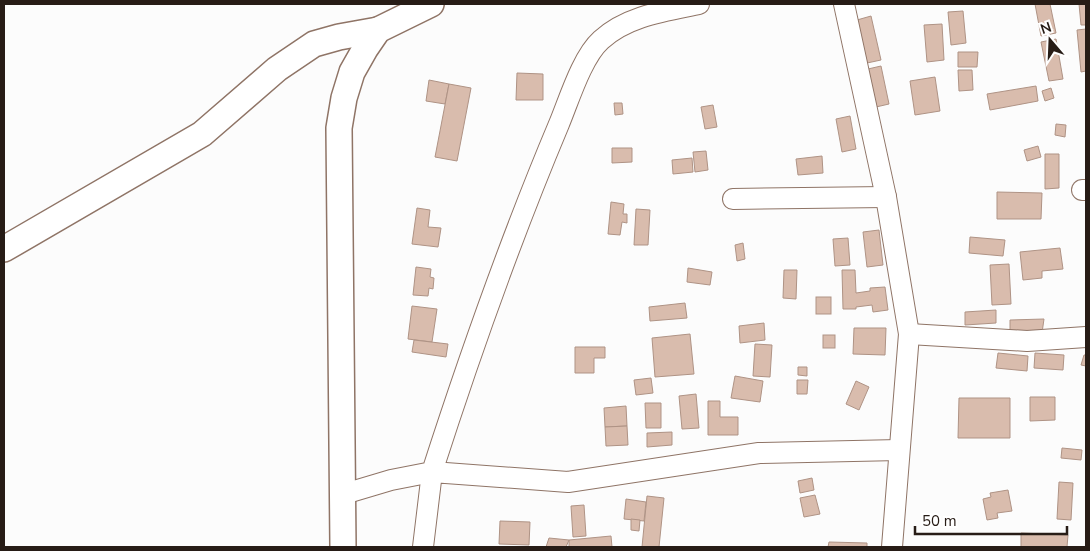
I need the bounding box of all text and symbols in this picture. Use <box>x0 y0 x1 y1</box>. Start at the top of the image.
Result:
north arrow <box>1025 15 1075 65</box>
text: N <box>1038 17 1054 39</box>
scale bar <box>915 504 1068 536</box>
text: 50 m <box>922 511 957 531</box>

